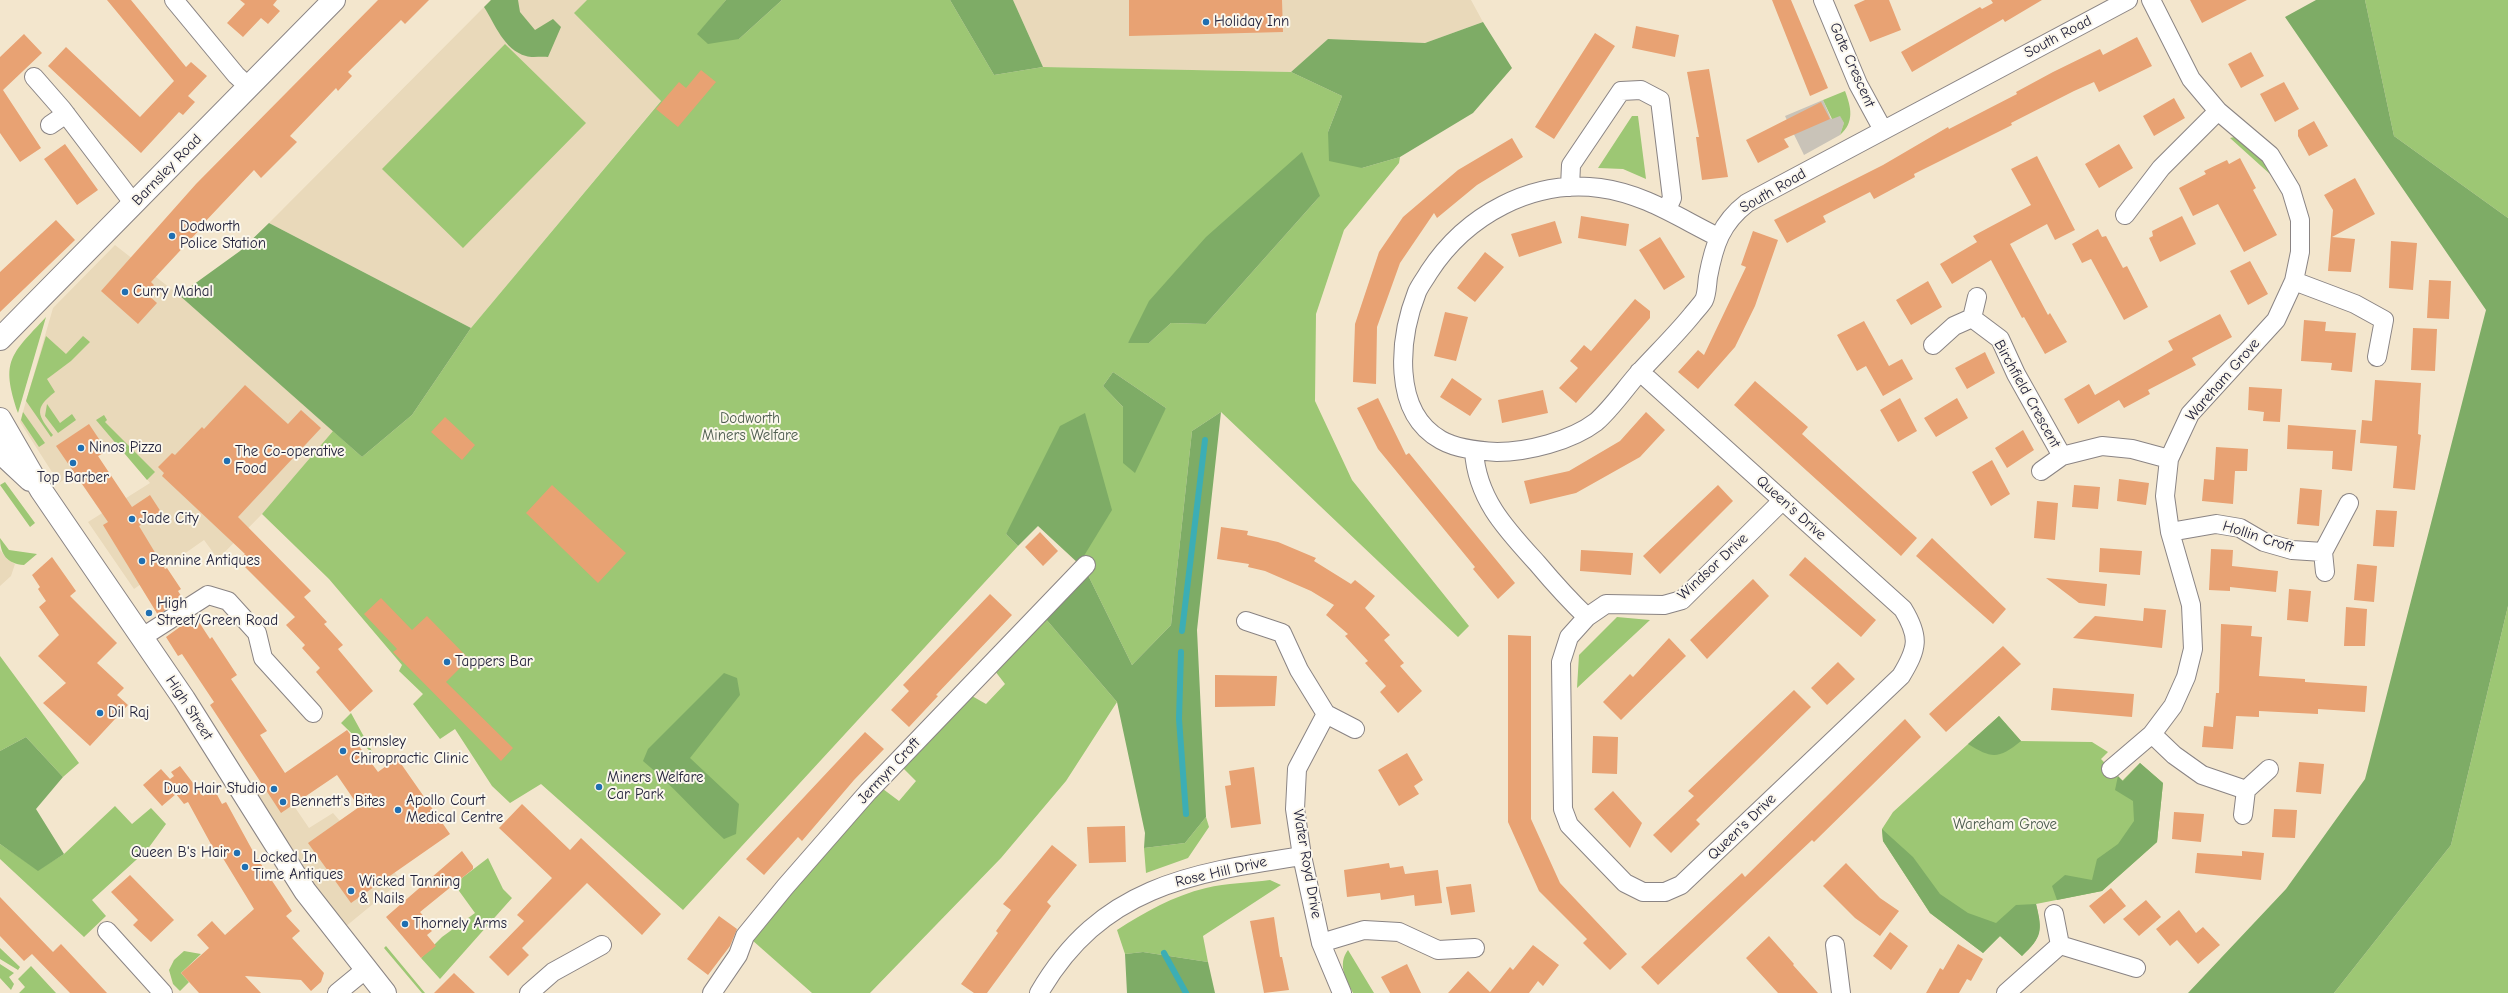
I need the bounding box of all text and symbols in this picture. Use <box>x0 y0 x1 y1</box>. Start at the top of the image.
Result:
street label: South Road <box>2021 12 2095 62</box>
place label: Holiday Inn <box>1214 13 1289 31</box>
marker: Holiday Inn <box>1201 17 1211 27</box>
street label: Gate Crescent <box>1825 20 1879 110</box>
street label: Barnsley Road <box>128 131 206 209</box>
street label: South Road <box>1737 165 1809 217</box>
place label: Dodworth Police Station <box>180 218 266 253</box>
marker: Dodworth Police Station <box>167 231 177 241</box>
place label: Curry Mahal <box>133 283 213 301</box>
marker: Curry Mahal <box>120 287 130 297</box>
street label: Wareham Grove <box>2182 335 2264 425</box>
street label: Birchfield Crescent <box>1990 337 2064 451</box>
park label: Dodworth Miners Welfare <box>702 410 798 445</box>
place label: Ninos Pizza <box>89 439 162 457</box>
marker: Ninos Pizza <box>76 443 86 453</box>
place label: The Co-operative Food <box>235 443 345 478</box>
marker: The Co-operative Food <box>222 456 232 466</box>
marker: Top Barber <box>68 458 78 468</box>
place label: Top Barber <box>37 469 109 487</box>
street label: Queen's Drive <box>1752 472 1830 544</box>
place label: Jade City <box>140 510 199 528</box>
marker: Jade City <box>127 514 137 524</box>
street label: Hollin Croft <box>2220 517 2296 557</box>
street label: Windsor Drive <box>1674 530 1752 604</box>
place label: Pennine Antiques <box>150 552 260 570</box>
marker: Pennine Antiques <box>137 556 147 566</box>
place label: High Street/Green Road <box>157 595 278 630</box>
marker: High Street/Green Road <box>144 608 154 618</box>
place label: Tappers Bar <box>455 653 533 671</box>
marker: Tappers Bar <box>442 657 452 667</box>
street label: High Street <box>162 673 216 743</box>
place label: Dil Raj <box>108 704 149 722</box>
marker: Dil Raj <box>95 708 105 718</box>
place label: Barnsley Chiropractic Clinic <box>351 733 469 768</box>
street label: Jermyn Croft <box>854 734 924 808</box>
marker: Barnsley Chiropractic Clinic <box>338 746 348 756</box>
place label: Miners Welfare Car Park <box>607 769 704 804</box>
place label: Duo Hair Studio <box>163 780 266 798</box>
marker: Miners Welfare Car Park <box>594 782 604 792</box>
marker: Duo Hair Studio <box>269 784 279 794</box>
street label: Queen's Drive <box>1704 790 1780 864</box>
place label: Apollo Court Medical Centre <box>406 792 503 827</box>
place label: Bennett's Bites <box>291 793 385 811</box>
marker: Bennett's Bites <box>278 797 288 807</box>
marker: Apollo Court Medical Centre <box>393 805 403 815</box>
street label: Water Royd Drive <box>1289 808 1325 920</box>
park label: Wareham Grove <box>1953 816 2057 834</box>
place label: Queen B's Hair <box>131 844 229 862</box>
marker: Queen B's Hair <box>232 848 242 858</box>
place label: Locked In Time Antiques <box>253 849 343 884</box>
street label: Rose Hill Drive <box>1173 853 1269 891</box>
marker: Locked In Time Antiques <box>240 862 250 872</box>
place label: Wicked Tanning & Nails <box>359 873 460 908</box>
marker: Wicked Tanning & Nails <box>346 886 356 896</box>
place label: Thornely Arms <box>413 915 507 933</box>
marker: Thornely Arms <box>400 919 410 929</box>

